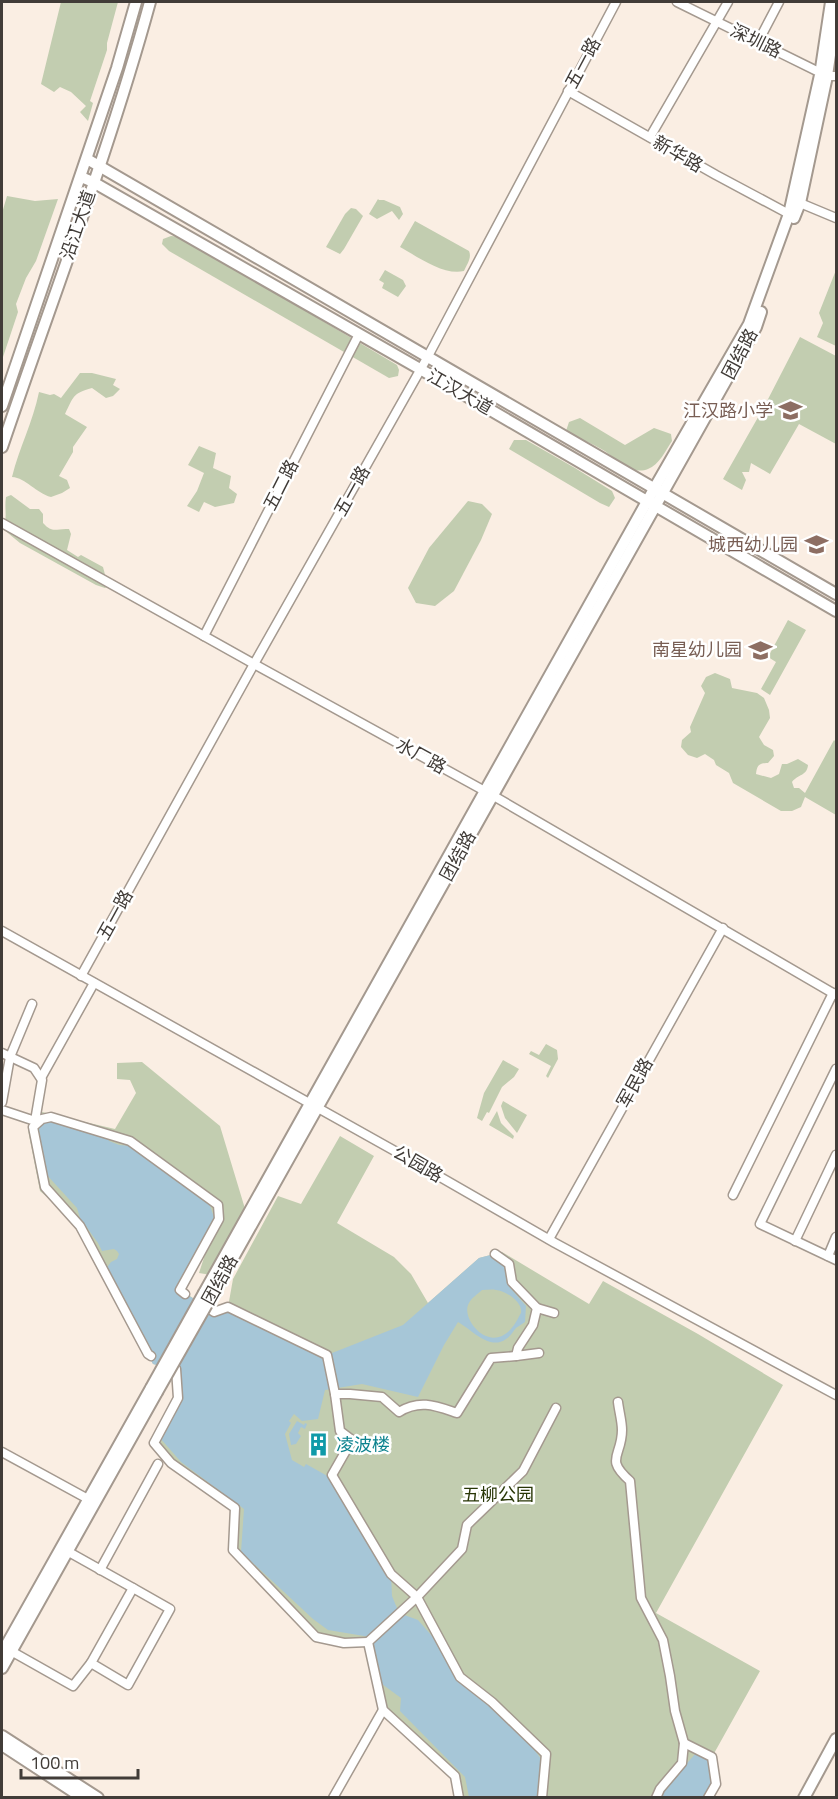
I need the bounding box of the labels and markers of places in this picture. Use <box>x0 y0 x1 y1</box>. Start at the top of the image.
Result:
place label: 江汉路小学 <box>683 397 773 424</box>
school or university icon: 江汉路小学 <box>778 398 804 424</box>
place label: 城西幼儿园 <box>708 531 798 558</box>
school or university icon: 城西幼儿园 <box>803 532 829 558</box>
place label: 南星幼儿园 <box>652 636 742 663</box>
school or university icon: 南星幼儿园 <box>747 637 773 663</box>
place label: 凌波楼 <box>336 1431 390 1458</box>
building icon: 凌波楼 <box>305 1432 331 1458</box>

